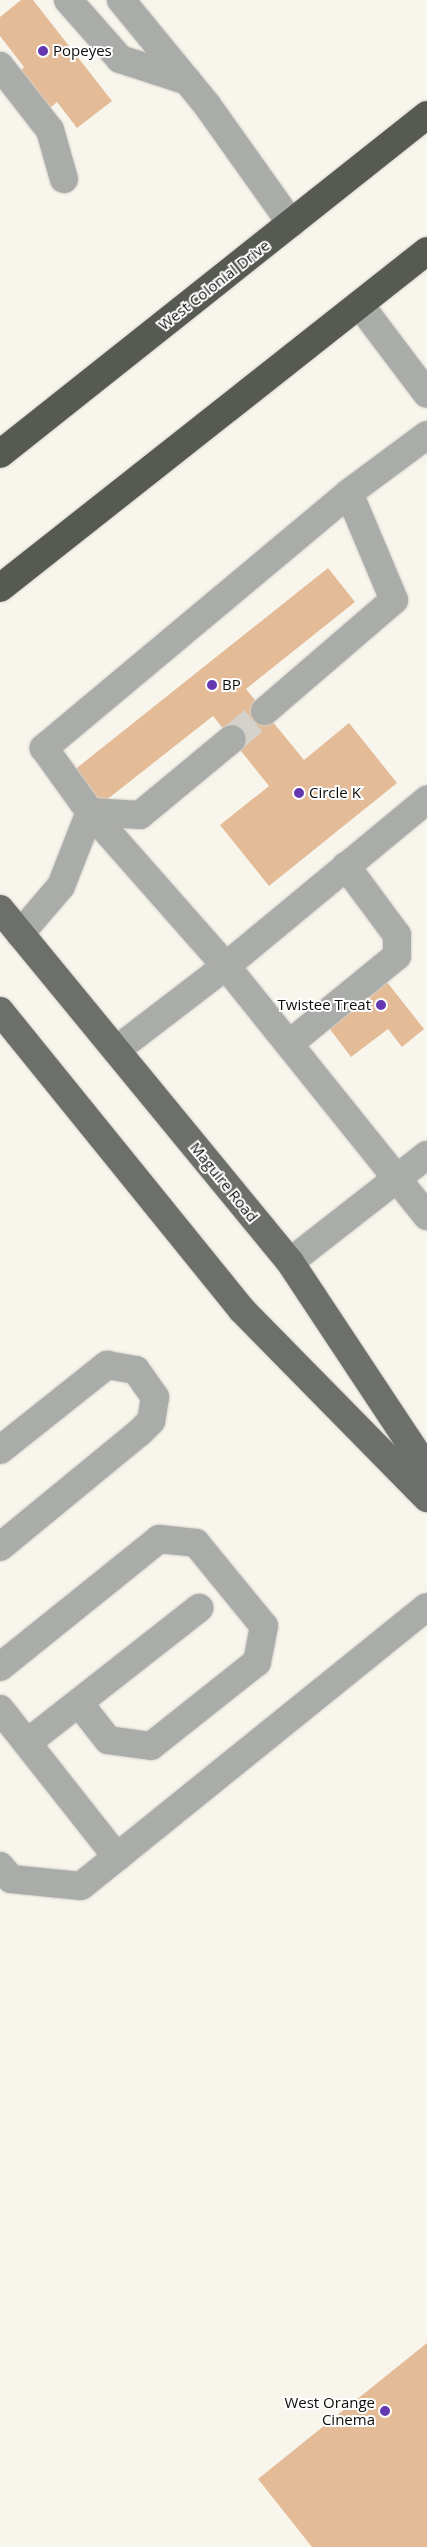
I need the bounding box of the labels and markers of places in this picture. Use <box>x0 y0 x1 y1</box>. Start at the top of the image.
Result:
place label: Popeyes <box>53 42 112 60</box>
marker: Popeyes <box>37 45 49 57</box>
place label: BP <box>222 676 241 694</box>
marker: BP <box>206 679 218 691</box>
place label: Circle K <box>309 784 361 802</box>
marker: Circle K <box>293 787 305 799</box>
place label: Twistee Treat <box>278 996 371 1014</box>
marker: Twistee Treat <box>375 999 387 1011</box>
place label: West Orange Cinema <box>284 2393 375 2428</box>
marker: West Orange Cinema <box>379 2405 391 2417</box>

